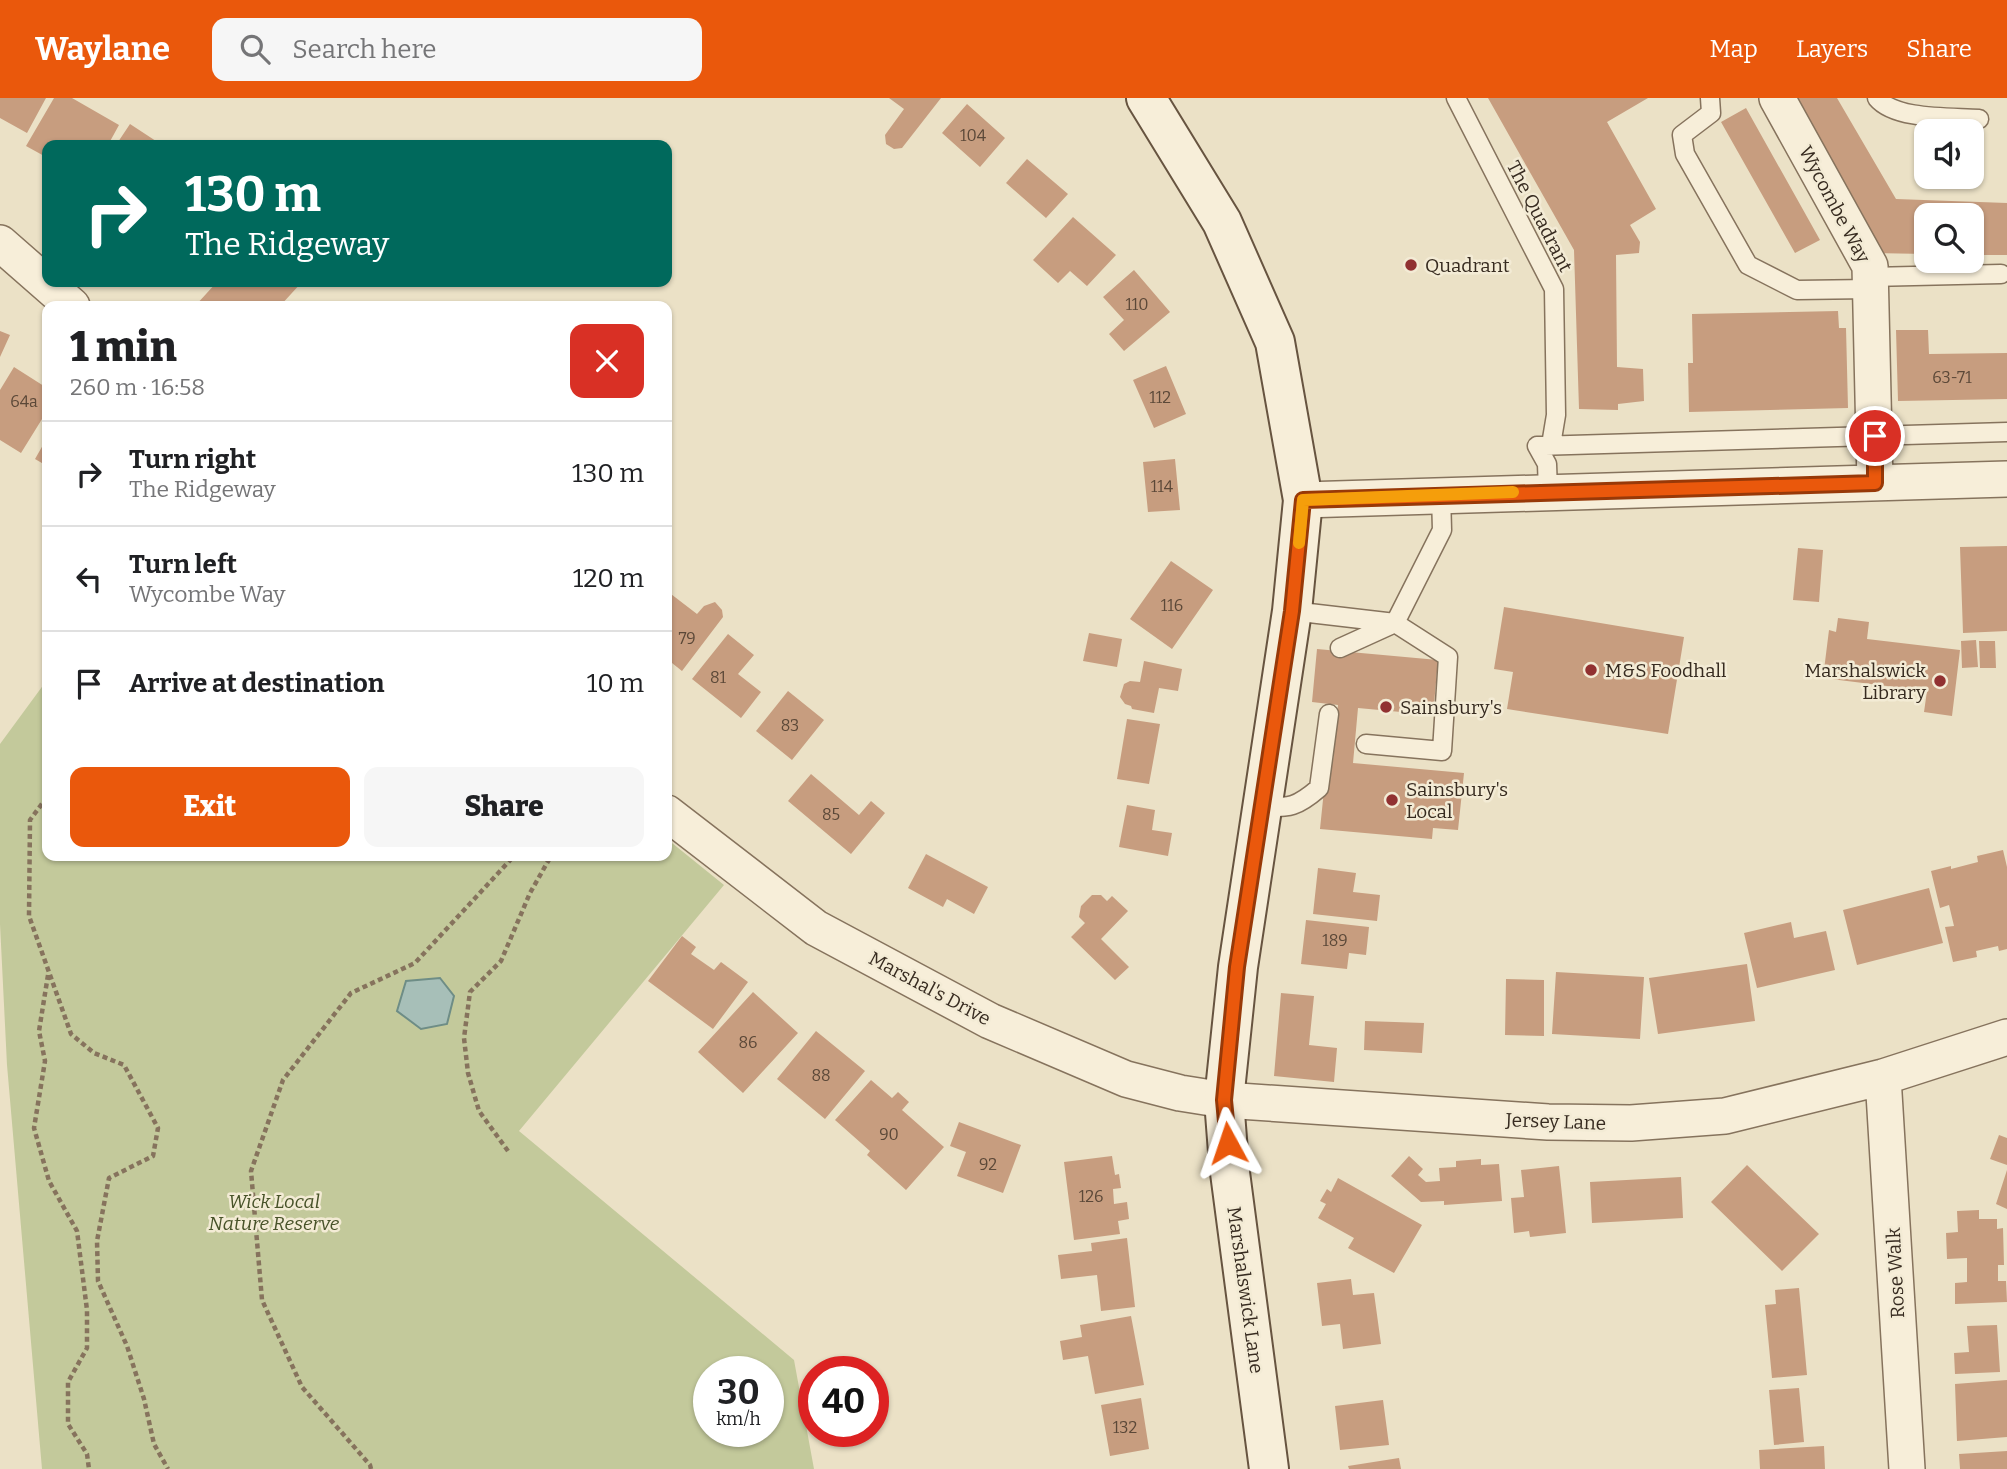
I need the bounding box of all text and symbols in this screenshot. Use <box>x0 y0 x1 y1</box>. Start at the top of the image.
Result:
search box <box>212 18 702 81</box>
text: Waylane <box>35 29 170 69</box>
icon: search <box>236 30 274 68</box>
text: Search here <box>292 34 437 65</box>
text: Map <box>1710 35 1758 63</box>
text: Layers <box>1796 35 1868 63</box>
text: Share <box>1906 35 1972 63</box>
map controls <box>1914 119 1984 273</box>
button: sound <box>1914 119 1984 189</box>
house number: 104 <box>960 126 987 145</box>
street label: Wycombe Way <box>1794 142 1876 268</box>
street label: The Quadrant <box>1502 157 1577 276</box>
text: 130 m <box>185 165 321 224</box>
icon: right <box>70 168 161 259</box>
button: search <box>1914 203 1984 273</box>
text: The Ridgeway <box>185 225 389 263</box>
place label: Quadrant <box>1425 254 1510 277</box>
marker: Quadrant <box>1403 257 1419 273</box>
house number: 110 <box>1125 295 1149 314</box>
text: 1 min <box>70 322 177 372</box>
button: close <box>570 324 644 398</box>
house number: 63-71 <box>1932 368 1972 387</box>
text: 260 m · 16:58 <box>70 373 205 401</box>
house number: 112 <box>1149 388 1171 407</box>
house number: 64a <box>10 392 38 411</box>
pin <box>1845 406 1905 466</box>
icon: arrive <box>1856 417 1894 455</box>
text: Turn right <box>129 444 256 475</box>
icon: right <box>70 455 108 493</box>
text: 130 m <box>572 458 644 489</box>
text: The Ridgeway <box>129 475 276 503</box>
house number: 114 <box>1151 477 1174 496</box>
text: Turn left <box>129 549 237 580</box>
icon: left <box>70 560 108 598</box>
text: 120 m <box>573 563 644 594</box>
text: Wycombe Way <box>129 580 285 608</box>
house number: 116 <box>1161 596 1183 615</box>
house number: 79 <box>678 629 696 648</box>
place label: M&S Foodhall <box>1605 659 1727 682</box>
place label: Marshalswick Library <box>1804 659 1927 704</box>
marker: M&S Foodhall <box>1583 662 1599 678</box>
icon: arrive <box>70 665 108 703</box>
text: Arrive at destination <box>129 668 384 699</box>
text: 10 m <box>587 668 644 699</box>
house number: 81 <box>710 668 727 687</box>
marker: Marshalswick Library <box>1932 673 1948 689</box>
place label: Sainsbury's <box>1400 696 1502 719</box>
marker: Sainsbury's <box>1378 699 1394 715</box>
house number: 83 <box>781 716 799 735</box>
button: Exit <box>70 767 350 847</box>
button: Share <box>364 767 644 847</box>
place label: Sainsbury's Local <box>1406 778 1508 823</box>
marker: Sainsbury's Local <box>1384 792 1400 808</box>
house number: 85 <box>822 805 840 824</box>
house number: 189 <box>1322 931 1348 950</box>
street label: Marshal's Drive <box>865 947 995 1030</box>
house number: 86 <box>738 1033 758 1052</box>
house number: 88 <box>811 1066 831 1085</box>
position arrow <box>1191 1106 1265 1180</box>
street label: Jersey Lane <box>1504 1108 1607 1135</box>
house number: 90 <box>879 1125 899 1144</box>
house number: 92 <box>979 1155 997 1174</box>
house number: 126 <box>1079 1187 1103 1206</box>
park label: Wick Local Nature Reserve <box>209 1190 340 1235</box>
street label: Marshalswick Lane <box>1222 1205 1269 1375</box>
street label: Rose Walk <box>1882 1227 1909 1319</box>
speed limit sign: 40 <box>798 1356 889 1447</box>
text: 30 <box>717 1371 760 1413</box>
text: km/h <box>716 1408 761 1430</box>
house number: 132 <box>1113 1418 1137 1437</box>

